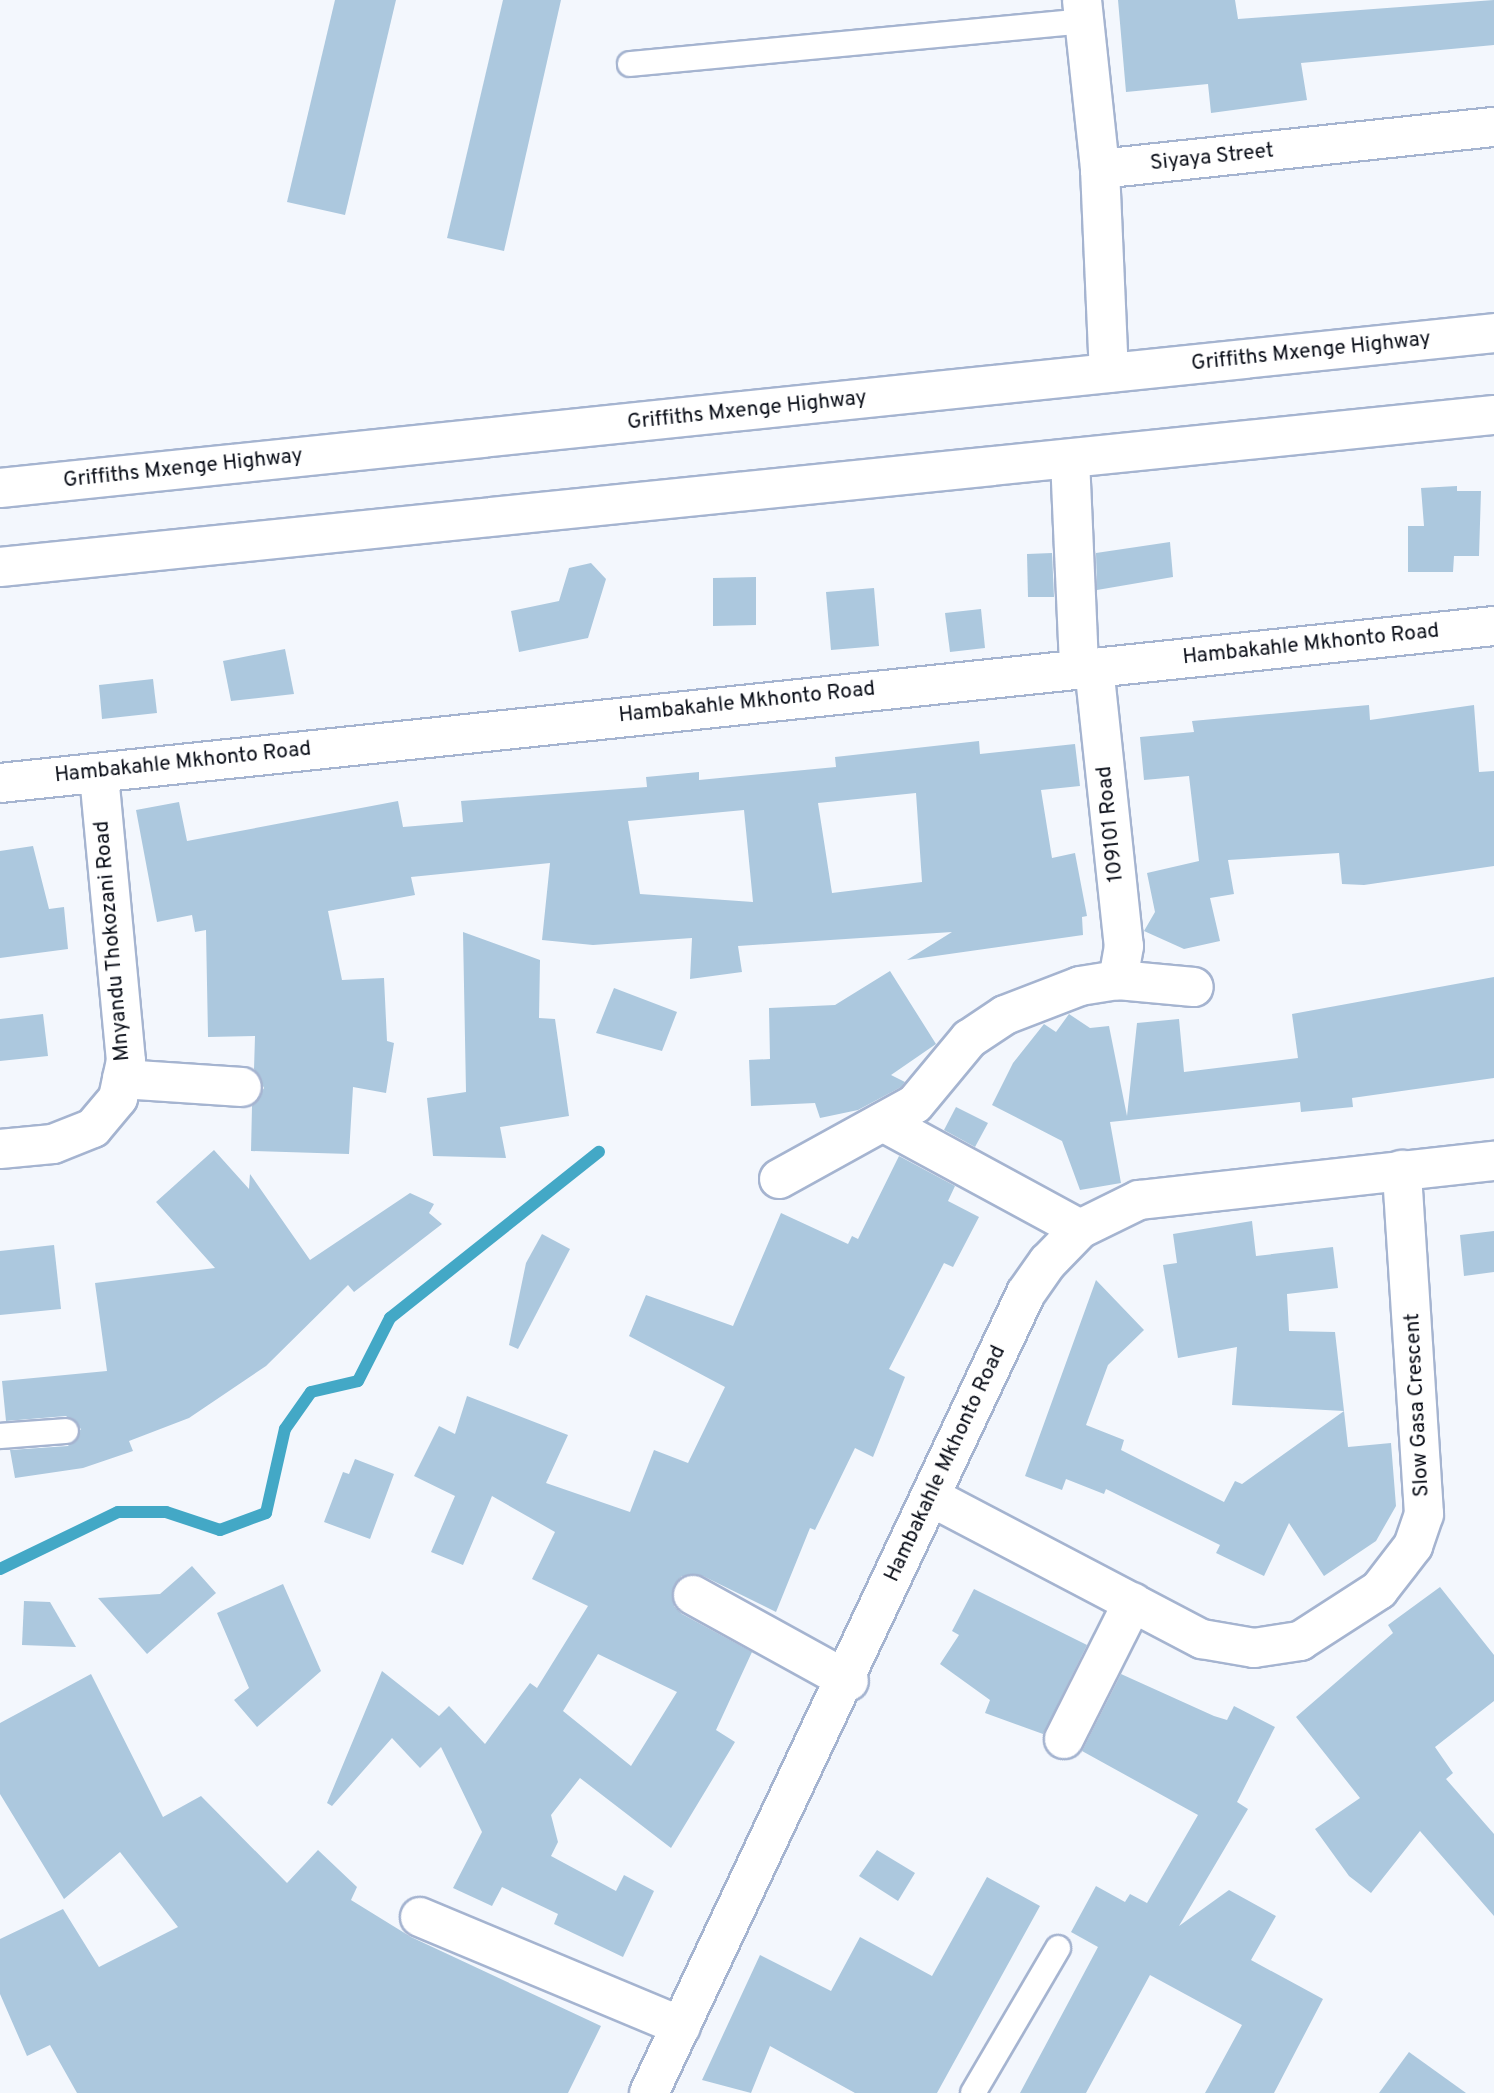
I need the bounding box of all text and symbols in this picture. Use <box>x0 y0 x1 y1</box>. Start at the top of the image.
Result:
street label: Siyaya Street <box>1149 139 1275 177</box>
street label: Griffiths Mxenge Highway <box>1190 327 1432 377</box>
street label: Griffiths Mxenge Highway <box>626 386 868 436</box>
street label: Griffiths Mxenge Highway <box>62 444 304 494</box>
street label: Hambakahle Mkhonto Road <box>1181 619 1441 671</box>
street label: Hambakahle Mkhonto Road <box>617 677 877 729</box>
street label: Hambakahle Mkhonto Road <box>53 737 313 789</box>
street label: 109101 Road <box>1092 765 1130 883</box>
street label: Mnyandu Thokozani Road <box>90 819 136 1063</box>
street label: Slow Gasa Crescent <box>1401 1312 1435 1498</box>
street label: Hambakahle Mkhonto Road <box>880 1342 1012 1586</box>

